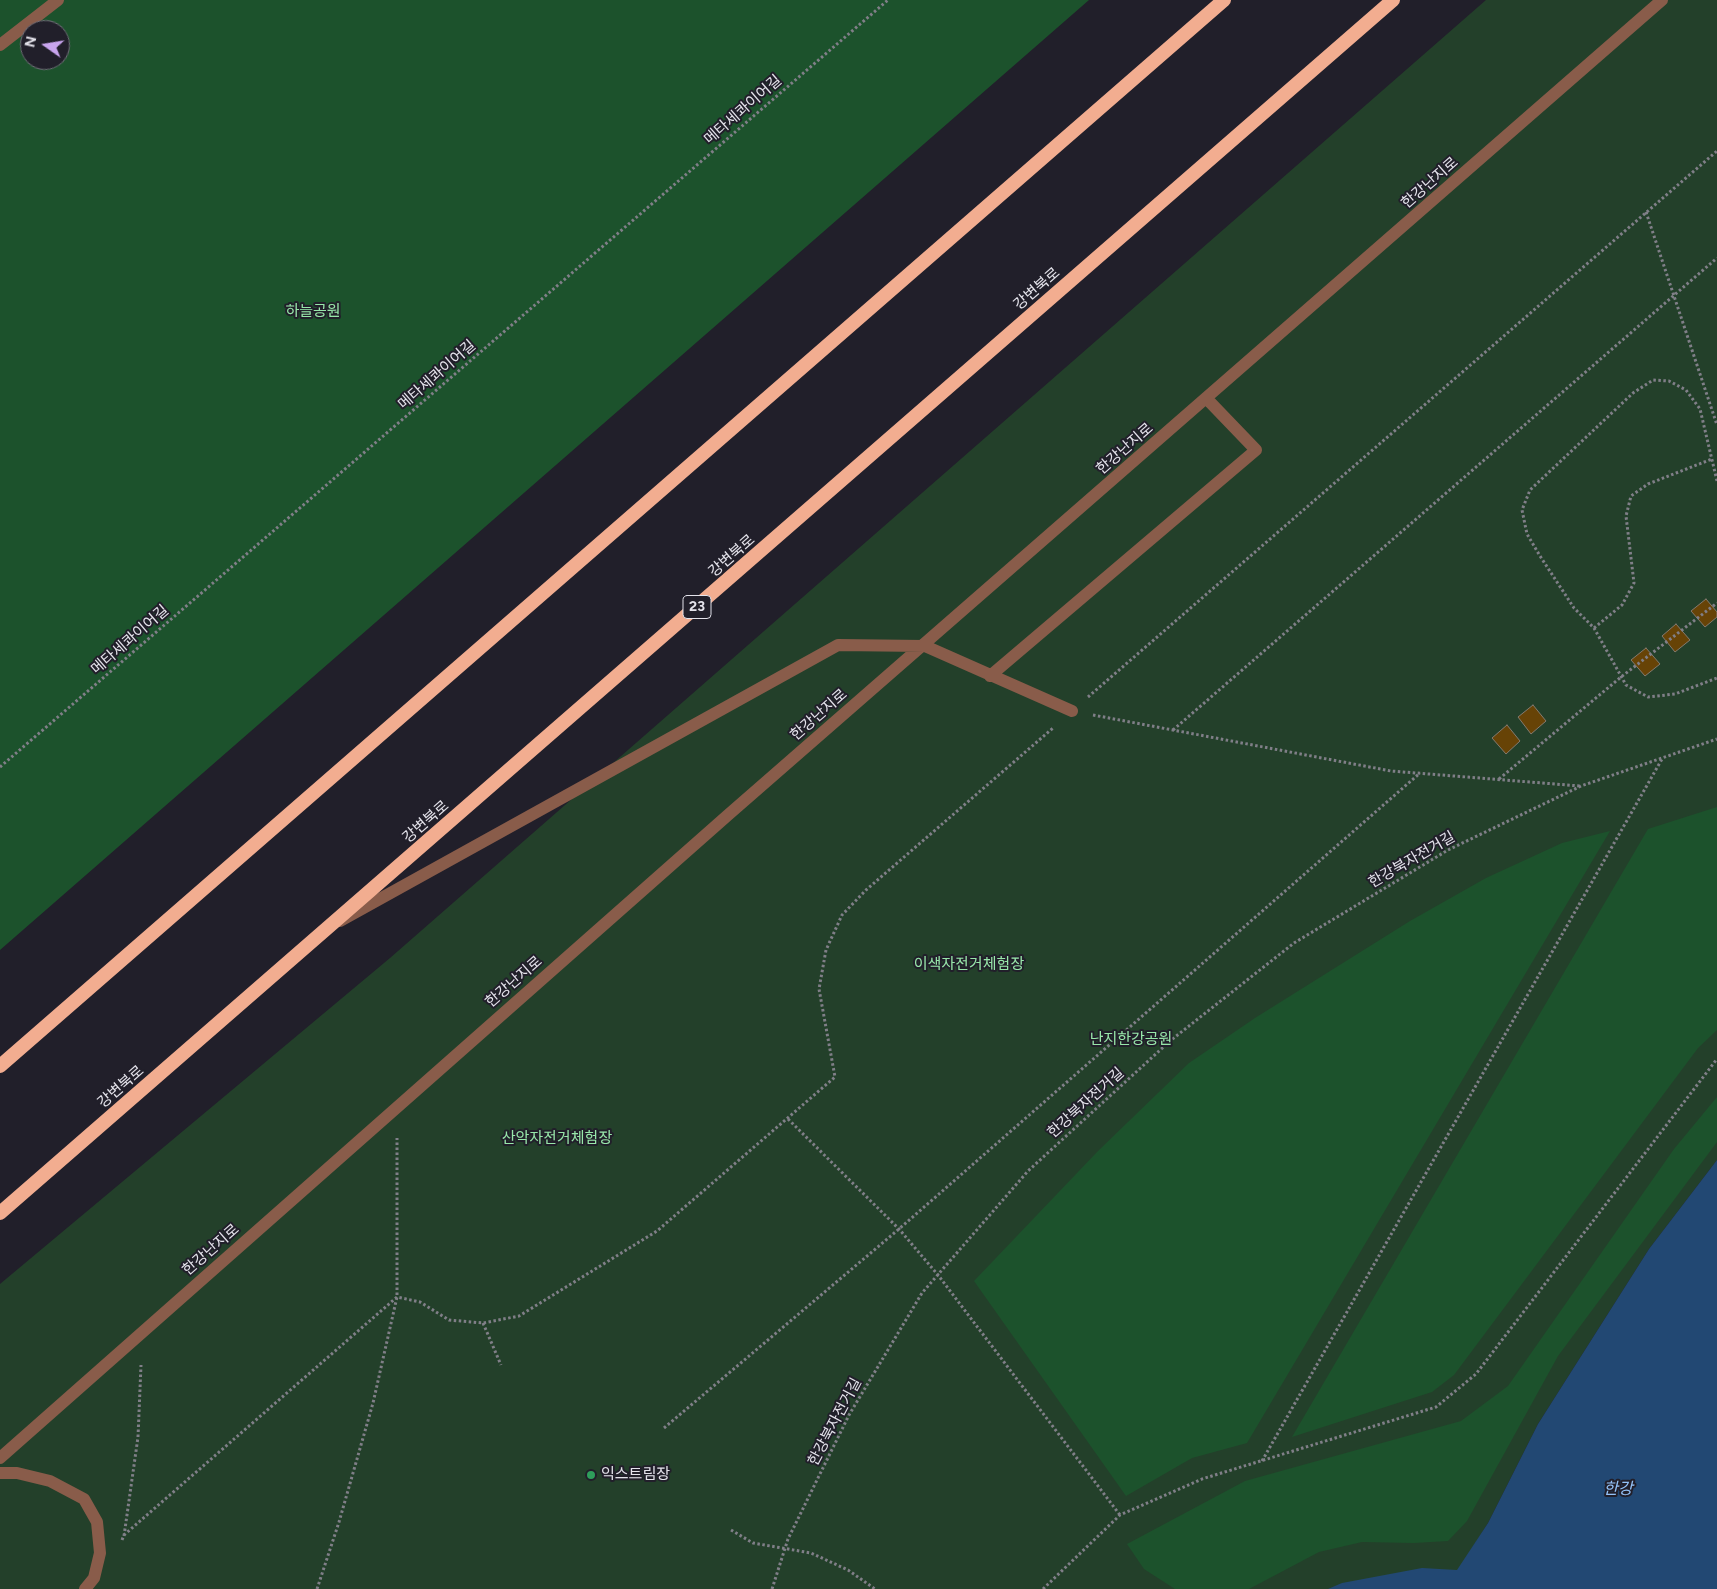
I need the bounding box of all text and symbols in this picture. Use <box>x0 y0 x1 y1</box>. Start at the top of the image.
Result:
north arrow <box>20 20 70 70</box>
text: N <box>21 35 40 49</box>
street label: 메타세콰이어길 <box>701 72 785 148</box>
street label: 한강난지로 <box>1398 154 1462 212</box>
street label: 강변북로 <box>1010 264 1064 314</box>
park label: 하늘공원 <box>285 303 341 321</box>
street label: 메타세콰이어길 <box>395 337 479 413</box>
street label: 한강난지로 <box>1093 420 1157 478</box>
street label: 강변북로 <box>705 531 759 581</box>
road number: 23 <box>683 596 711 618</box>
street label: 메타세콰이어길 <box>88 602 172 678</box>
street label: 한강난지로 <box>787 686 851 744</box>
street label: 강변북로 <box>399 797 453 847</box>
street label: 한강북자전거길 <box>1366 828 1458 892</box>
street label: 한강난지로 <box>482 953 546 1011</box>
park label: 이색자전거체험장 <box>914 956 1024 974</box>
park label: 난지한강공원 <box>1090 1031 1172 1049</box>
street label: 강변북로 <box>94 1062 148 1112</box>
street label: 한강북자전거길 <box>1044 1064 1128 1142</box>
park label: 산악자전거체험장 <box>502 1130 612 1148</box>
street label: 한강난지로 <box>179 1221 243 1279</box>
street label: 한강북자전거길 <box>804 1375 866 1469</box>
place label: 익스트림장 <box>601 1466 670 1484</box>
marker: 익스트림장 <box>585 1469 597 1481</box>
water label: 한강 <box>1603 1479 1633 1499</box>

